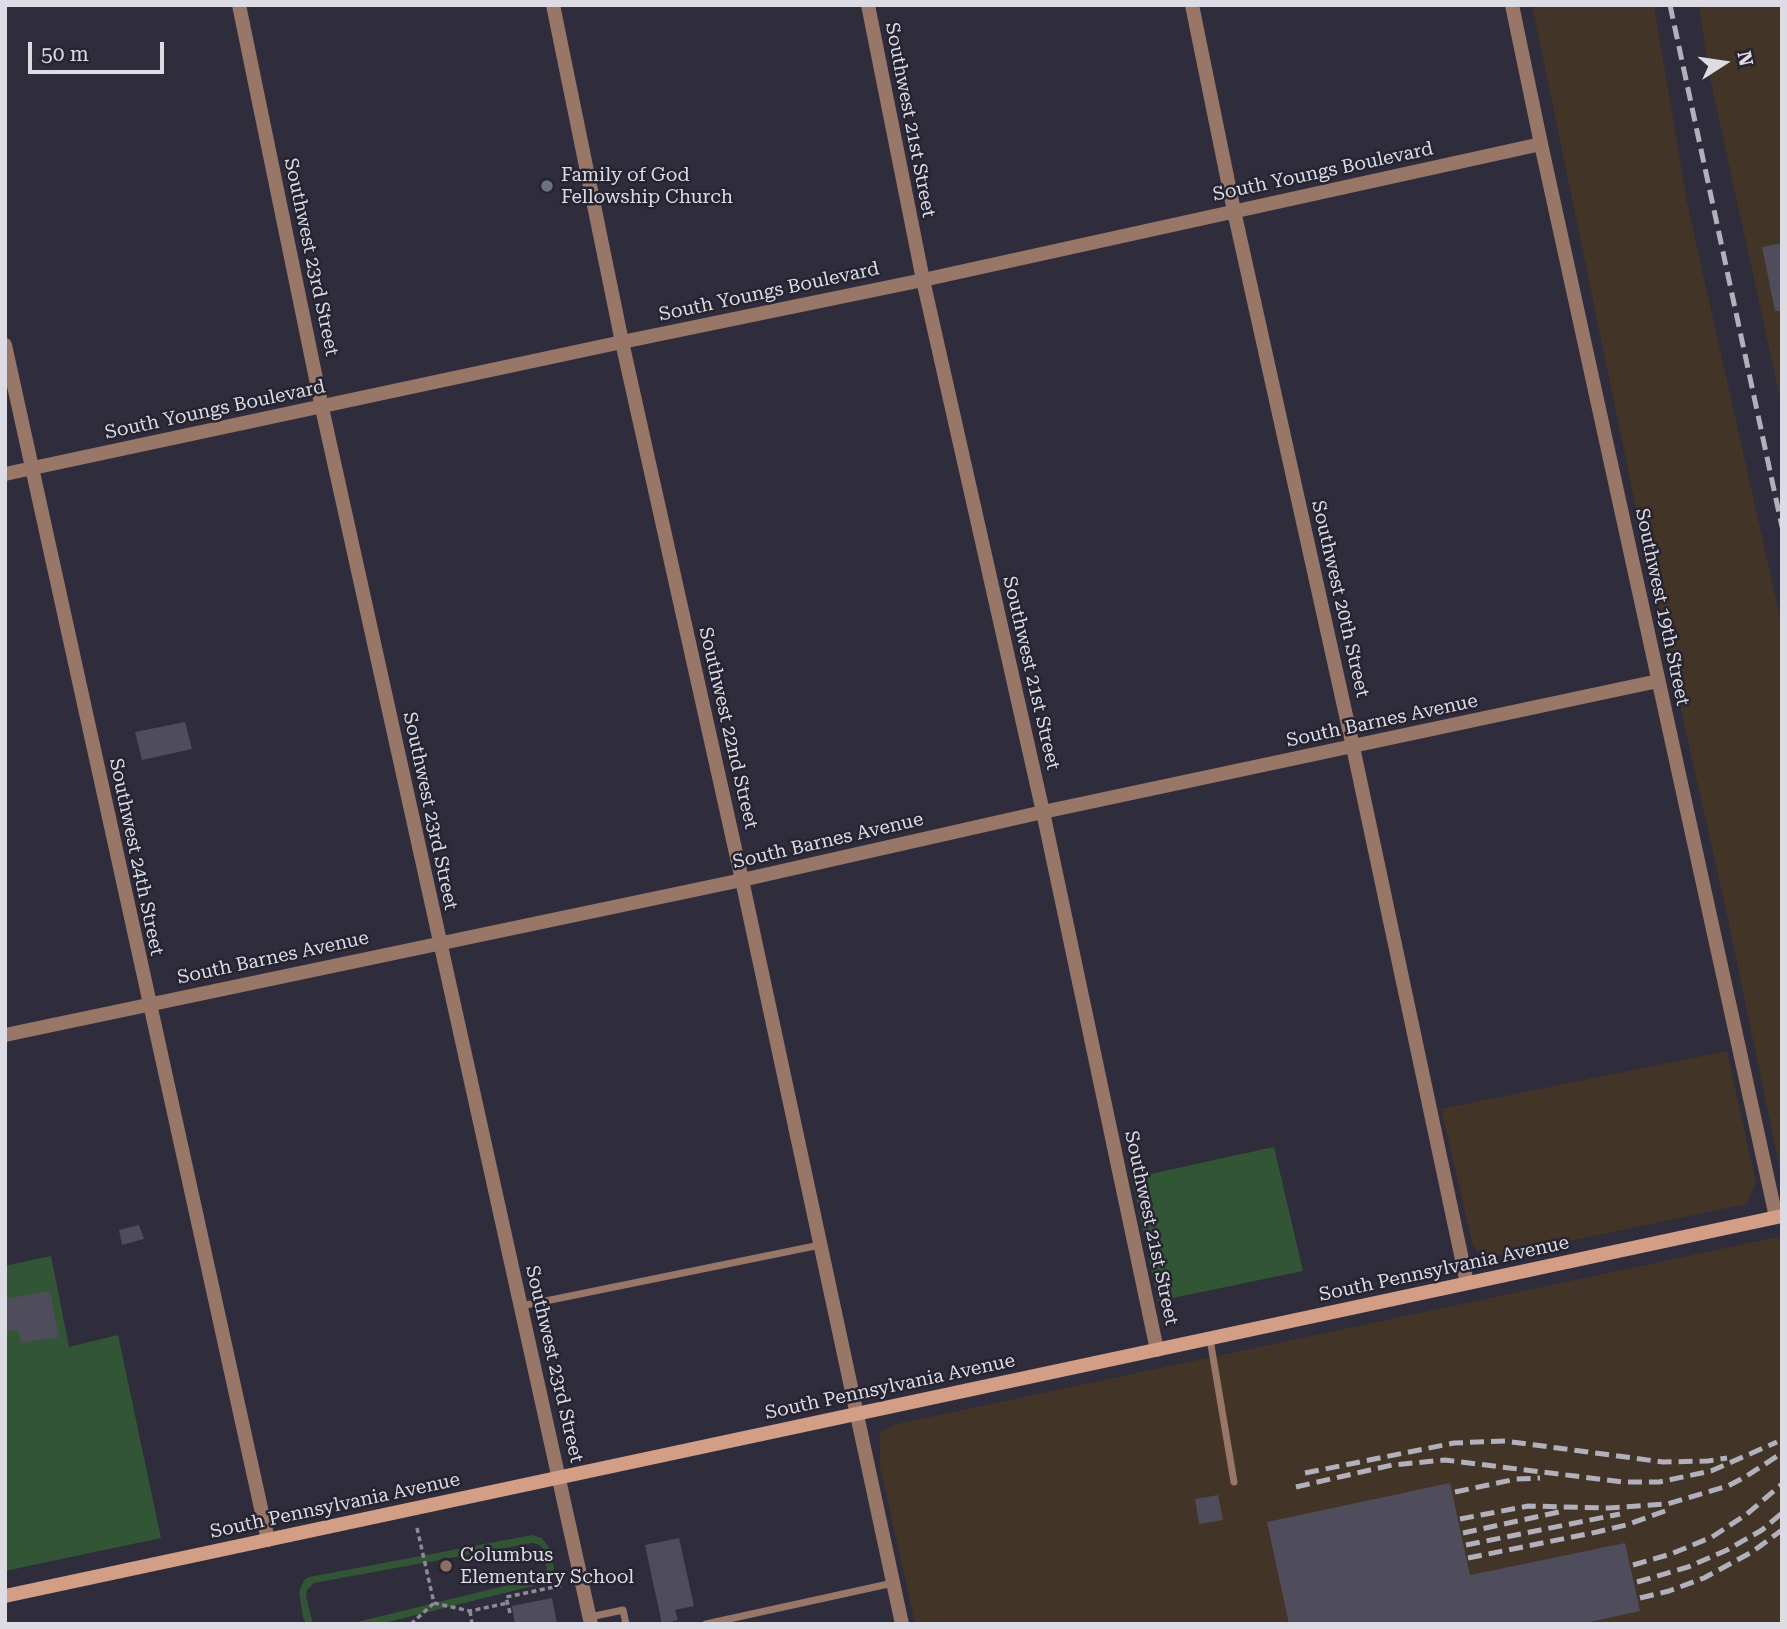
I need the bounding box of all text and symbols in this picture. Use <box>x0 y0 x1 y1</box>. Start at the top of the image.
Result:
street label: Southwest 21st Street <box>880 21 940 219</box>
scale bar <box>32 28 168 72</box>
north arrow <box>1689 28 1759 98</box>
text: 50 m <box>41 42 89 66</box>
text: N <box>1732 49 1758 68</box>
street label: South Youngs Boulevard <box>1211 137 1435 207</box>
street label: Southwest 23rd Street <box>279 156 343 358</box>
place label: Family of God Fellowship Church <box>561 164 733 208</box>
marker: Family of God Fellowship Church <box>539 178 555 194</box>
street label: South Youngs Boulevard <box>657 257 881 327</box>
street label: South Youngs Boulevard <box>103 375 327 445</box>
street label: Southwest 20th Street <box>1306 498 1374 700</box>
street label: Southwest 19th Street <box>1630 506 1694 708</box>
street label: Southwest 21st Street <box>998 574 1064 772</box>
street label: Southwest 22nd Street <box>694 625 762 831</box>
street label: South Barnes Avenue <box>1284 690 1480 752</box>
street label: Southwest 23rd Street <box>398 710 462 912</box>
street label: Southwest 24th Street <box>104 756 168 958</box>
street label: South Barnes Avenue <box>730 808 926 874</box>
street label: South Barnes Avenue <box>175 927 371 989</box>
street label: Southwest 21st Street <box>1119 1129 1183 1327</box>
street label: South Pennsylvania Avenue <box>1317 1231 1571 1307</box>
street label: Southwest 23rd Street <box>520 1263 588 1465</box>
street label: South Pennsylvania Avenue <box>763 1349 1017 1425</box>
street label: South Pennsylvania Avenue <box>208 1468 462 1544</box>
place label: Columbus Elementary School <box>460 1544 634 1588</box>
marker: Columbus Elementary School <box>438 1558 454 1574</box>

